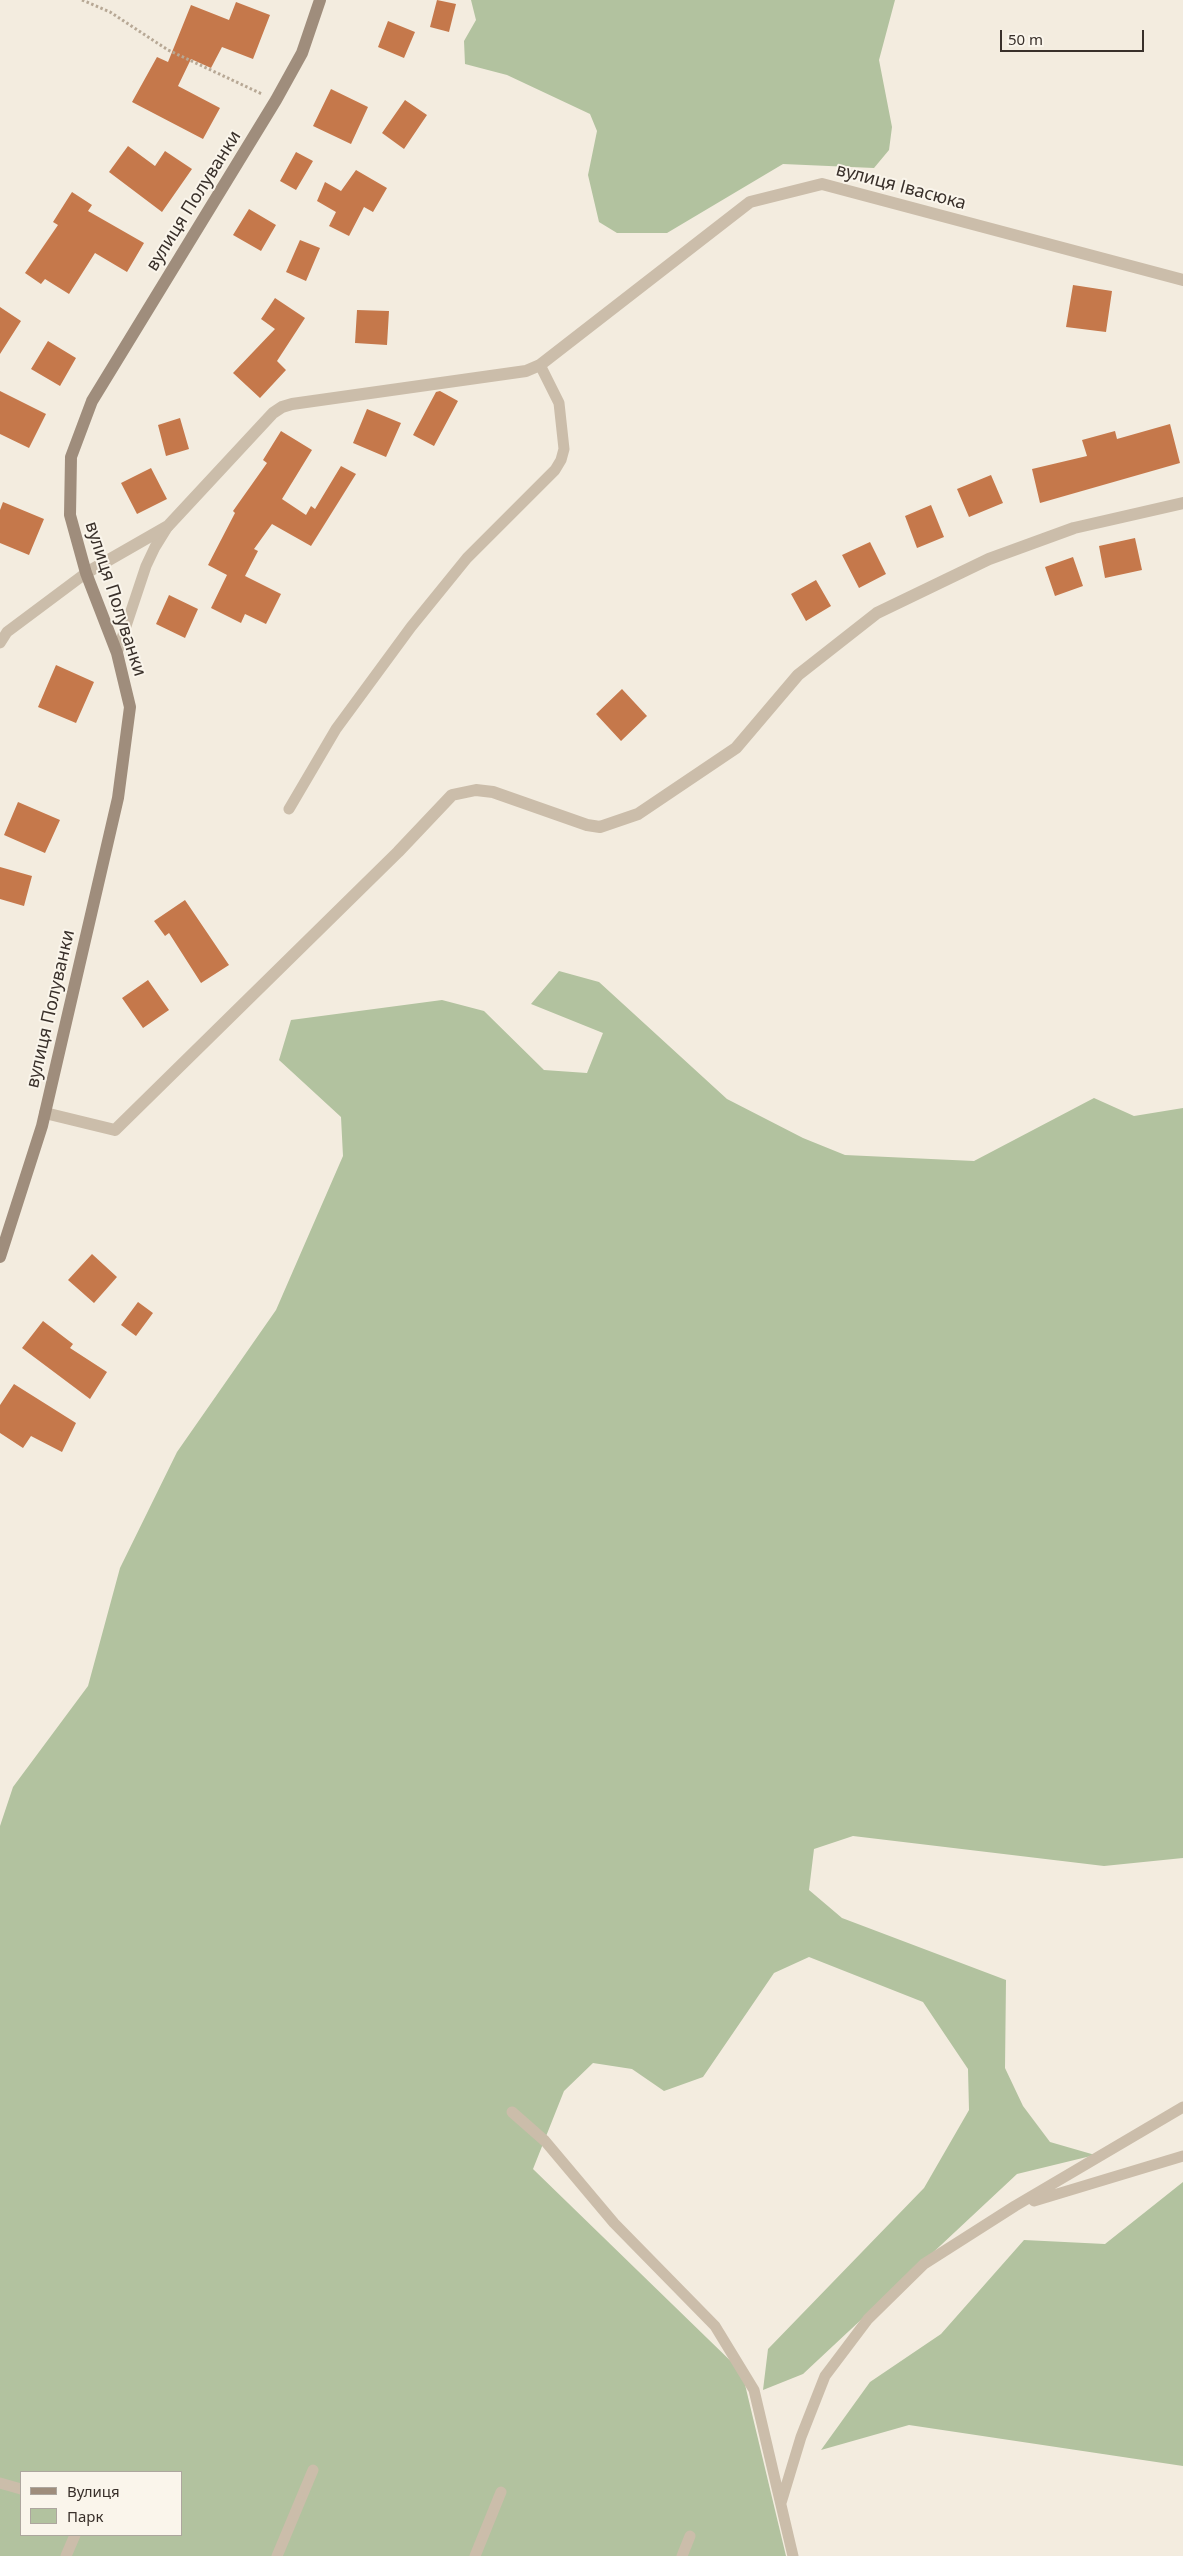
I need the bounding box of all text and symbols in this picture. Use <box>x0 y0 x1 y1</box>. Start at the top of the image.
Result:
scale bar <box>1003 20 1147 52</box>
text: 50 m <box>1008 29 1043 49</box>
street label: вулиця Полуванки <box>142 127 246 275</box>
street label: вулиця Івасюка <box>834 159 968 215</box>
street label: вулиця Полуванки <box>80 519 150 679</box>
street label: вулиця Полуванки <box>22 928 80 1090</box>
legend <box>20 2471 182 2536</box>
text: Вулиця <box>67 2481 120 2501</box>
text: Парк <box>67 2506 103 2526</box>

